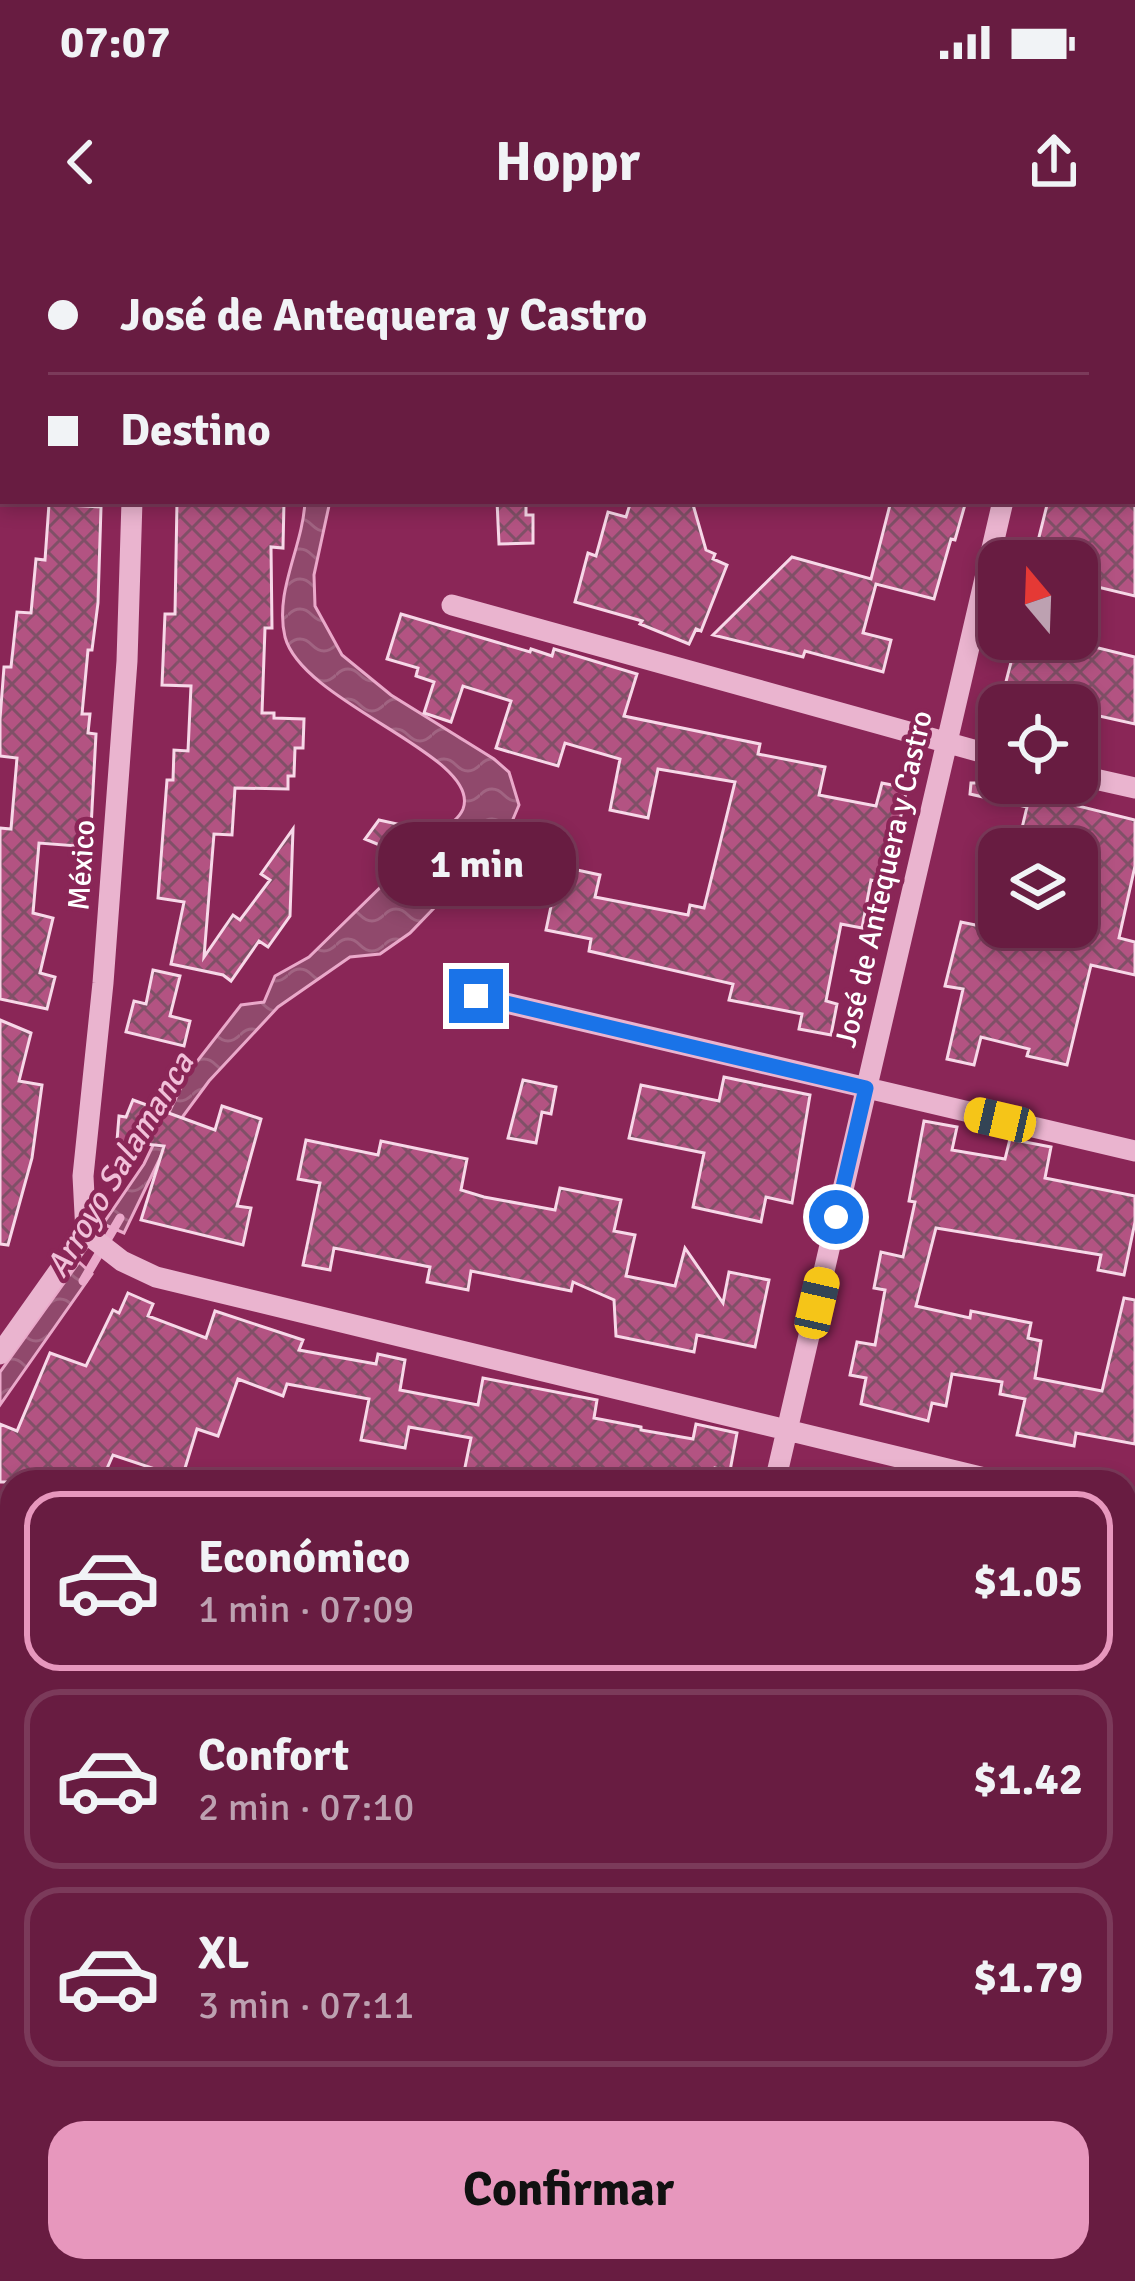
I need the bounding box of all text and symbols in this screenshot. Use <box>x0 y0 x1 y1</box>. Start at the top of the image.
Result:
text: 07:07 <box>60 15 170 70</box>
icon: back <box>48 129 114 195</box>
text: Hoppr <box>495 129 640 196</box>
icon: share <box>1021 129 1087 195</box>
text: José de Antequera y Castro <box>120 288 647 343</box>
text: Destino <box>120 403 271 458</box>
north arrow <box>978 540 1098 660</box>
map controls <box>978 540 1098 948</box>
button: locate <box>978 684 1098 804</box>
street label: José de Antequera y Castro <box>827 707 941 1051</box>
street label: México <box>60 818 104 912</box>
callout: 1 min <box>377 822 575 906</box>
button: layers <box>978 828 1098 948</box>
text: 1 min <box>430 840 524 888</box>
route end <box>449 969 503 1023</box>
water label: Arroyo Salamanca <box>37 1044 204 1285</box>
car <box>961 1094 1039 1146</box>
route start <box>809 1190 863 1244</box>
car <box>791 1264 843 1342</box>
icon: car <box>54 1527 162 1635</box>
text: Económico <box>198 1530 410 1585</box>
text: $1.05 <box>973 1554 1083 1609</box>
text: 1 min · 07:09 <box>198 1585 414 1633</box>
icon: car <box>54 1725 162 1833</box>
text: Confort <box>198 1728 349 1783</box>
text: $1.42 <box>973 1752 1083 1807</box>
text: 2 min · 07:10 <box>198 1783 414 1831</box>
icon: car <box>54 1923 162 2031</box>
text: XL <box>198 1926 249 1981</box>
text: $1.79 <box>973 1950 1083 2005</box>
text: 3 min · 07:11 <box>198 1981 414 2029</box>
button: Confirmar <box>48 2121 1089 2259</box>

